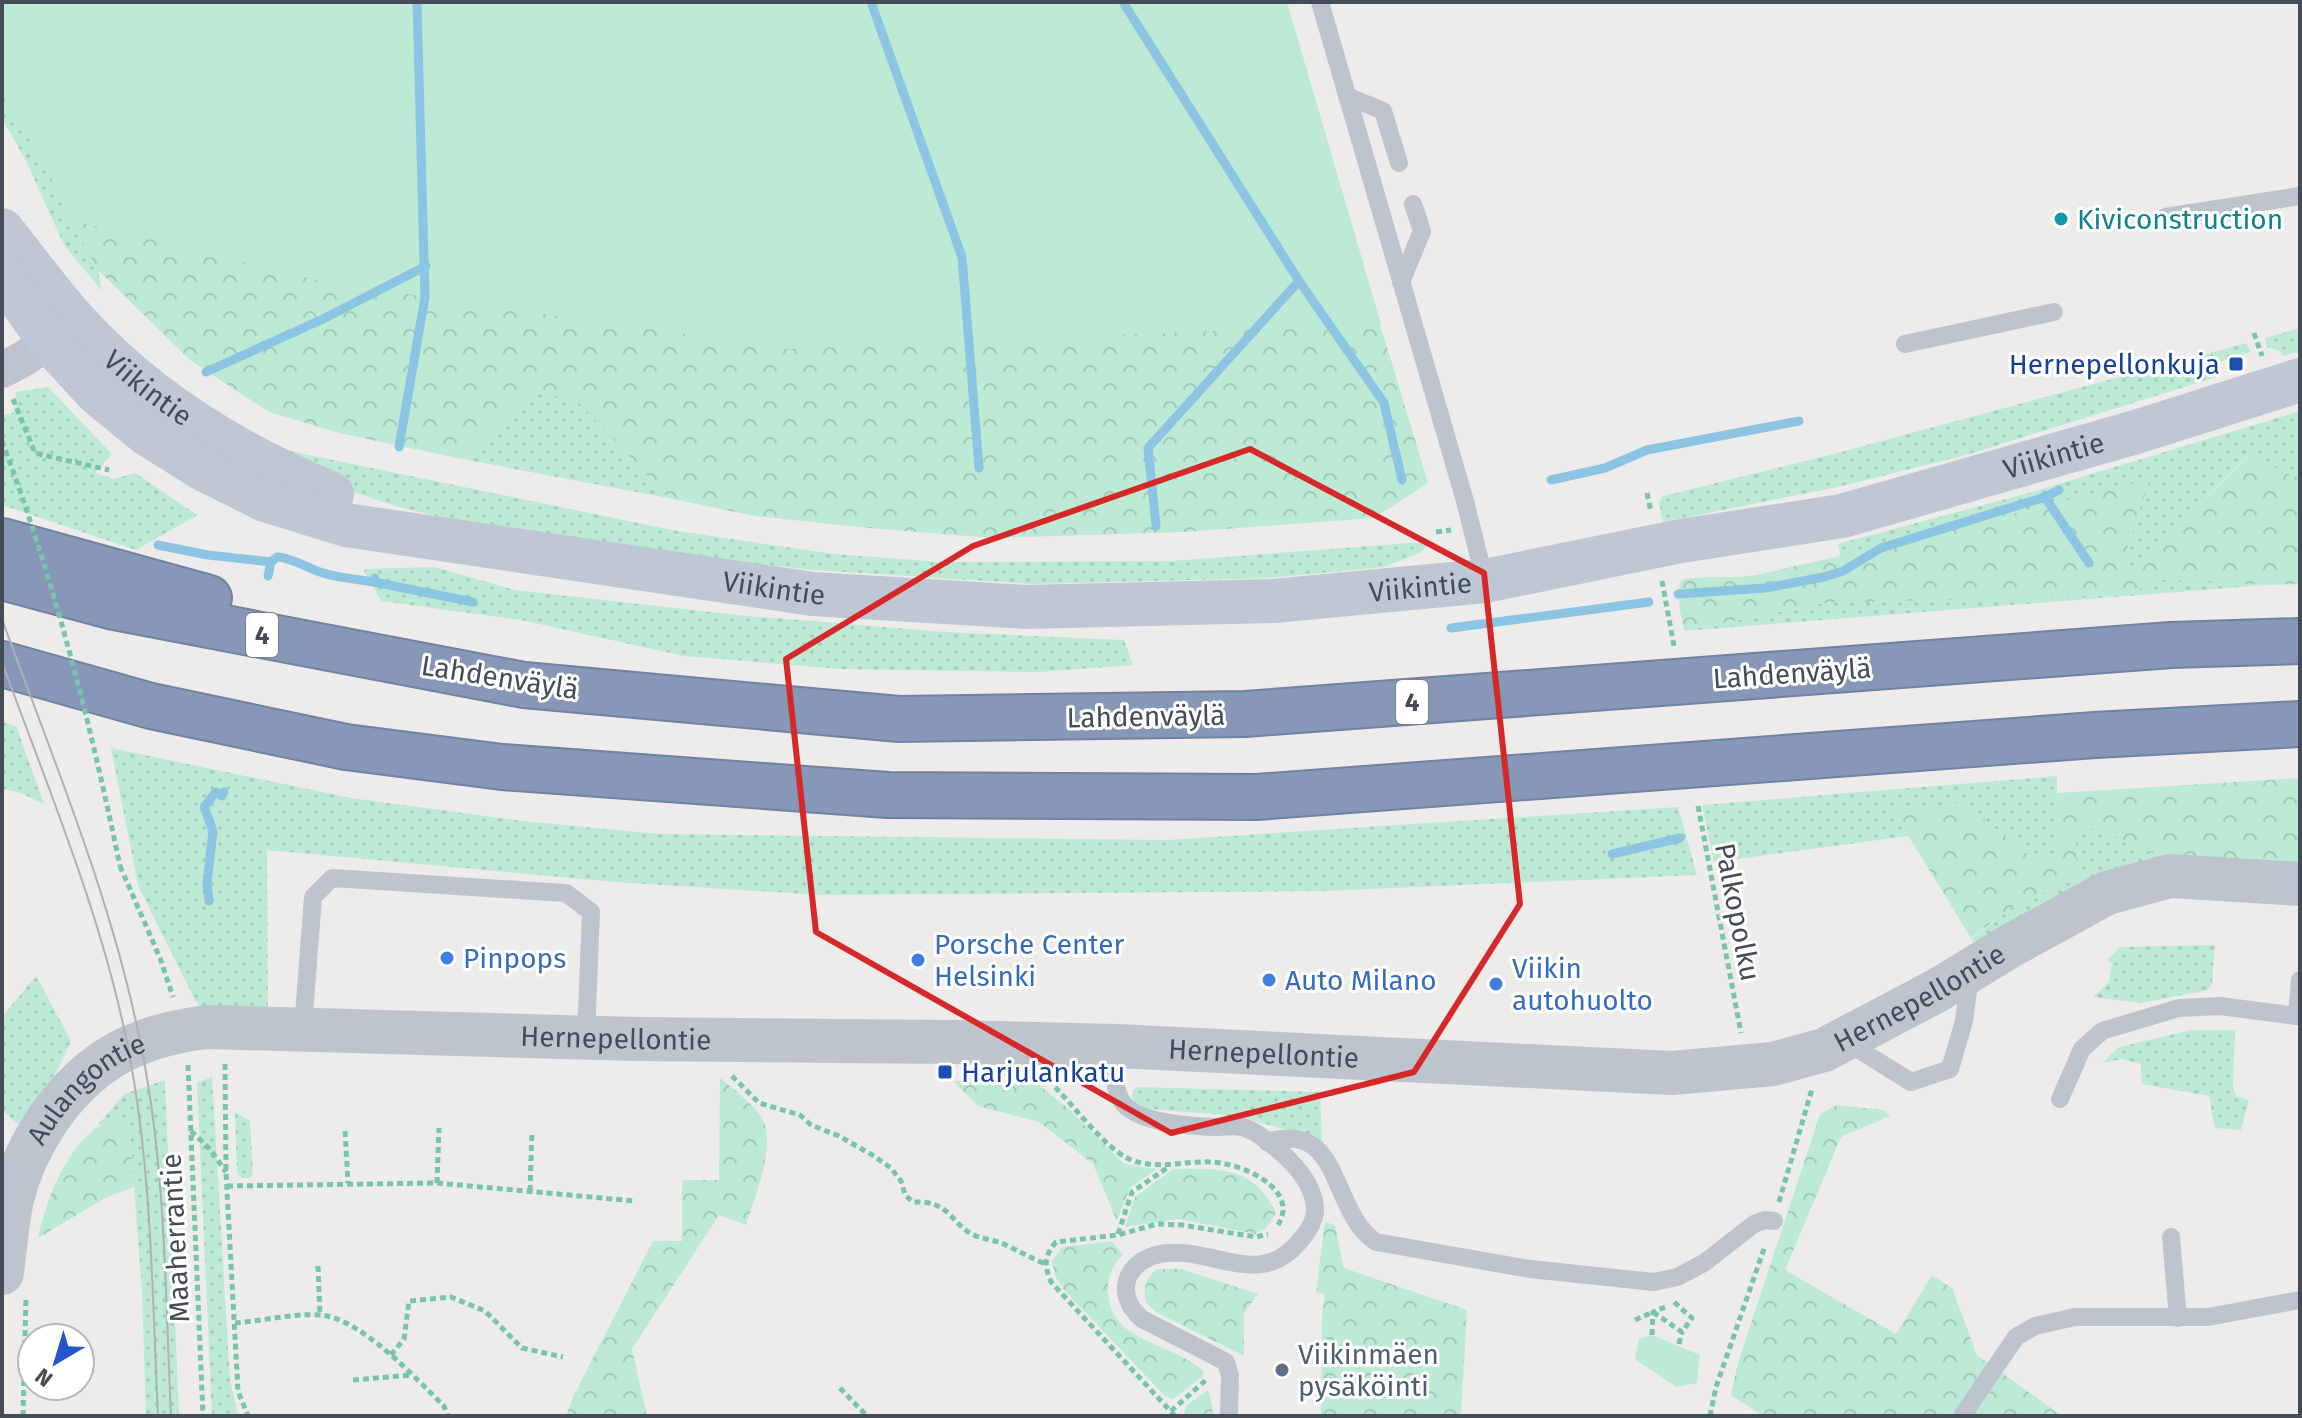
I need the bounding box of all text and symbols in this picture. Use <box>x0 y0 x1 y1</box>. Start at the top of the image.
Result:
place label: Kiviconstruction <box>2077 203 2283 236</box>
marker: Kiviconstruction <box>2052 210 2070 228</box>
street label: Viikintie <box>97 343 198 433</box>
place label: Hernepellonkuja <box>2009 348 2220 381</box>
marker: Hernepellonkuja <box>2227 355 2245 373</box>
street label: Viikintie <box>2000 426 2108 486</box>
street label: Viikintie <box>720 565 826 612</box>
street label: Viikintie <box>1367 566 1473 609</box>
road number: 4 <box>246 613 278 657</box>
street label: Lahdenväylä <box>419 649 581 706</box>
street label: Lahdenväylä <box>1712 652 1872 695</box>
road number: 4 <box>1396 680 1428 724</box>
street label: Lahdenväylä <box>1066 699 1226 734</box>
street label: Palkopolku <box>1708 840 1767 984</box>
place label: Porsche Center Helsinki <box>934 928 1124 993</box>
street label: Hernepellontie <box>1828 937 2011 1059</box>
place label: Pinpops <box>463 942 566 975</box>
marker: Pinpops <box>438 949 456 967</box>
marker: Porsche Center Helsinki <box>909 951 927 969</box>
place label: Viikin autohuolto <box>1512 952 1653 1017</box>
place label: Auto Milano <box>1285 964 1437 997</box>
marker: Auto Milano <box>1260 971 1278 989</box>
marker: Viikin autohuolto <box>1487 975 1505 993</box>
street label: Hernepellontie <box>520 1020 711 1057</box>
street label: Aulangontie <box>20 1027 150 1151</box>
street label: Hernepellontie <box>1167 1033 1360 1075</box>
place label: Harjulankatu <box>961 1056 1125 1089</box>
marker: Harjulankatu <box>936 1063 954 1081</box>
street label: Maaherrantie <box>155 1153 196 1323</box>
north arrow <box>16 1322 96 1402</box>
place label: Viikinmäen pysäköinti <box>1298 1338 1439 1403</box>
marker: Viikinmäen pysäköinti <box>1273 1361 1291 1379</box>
text: N <box>30 1362 58 1392</box>

